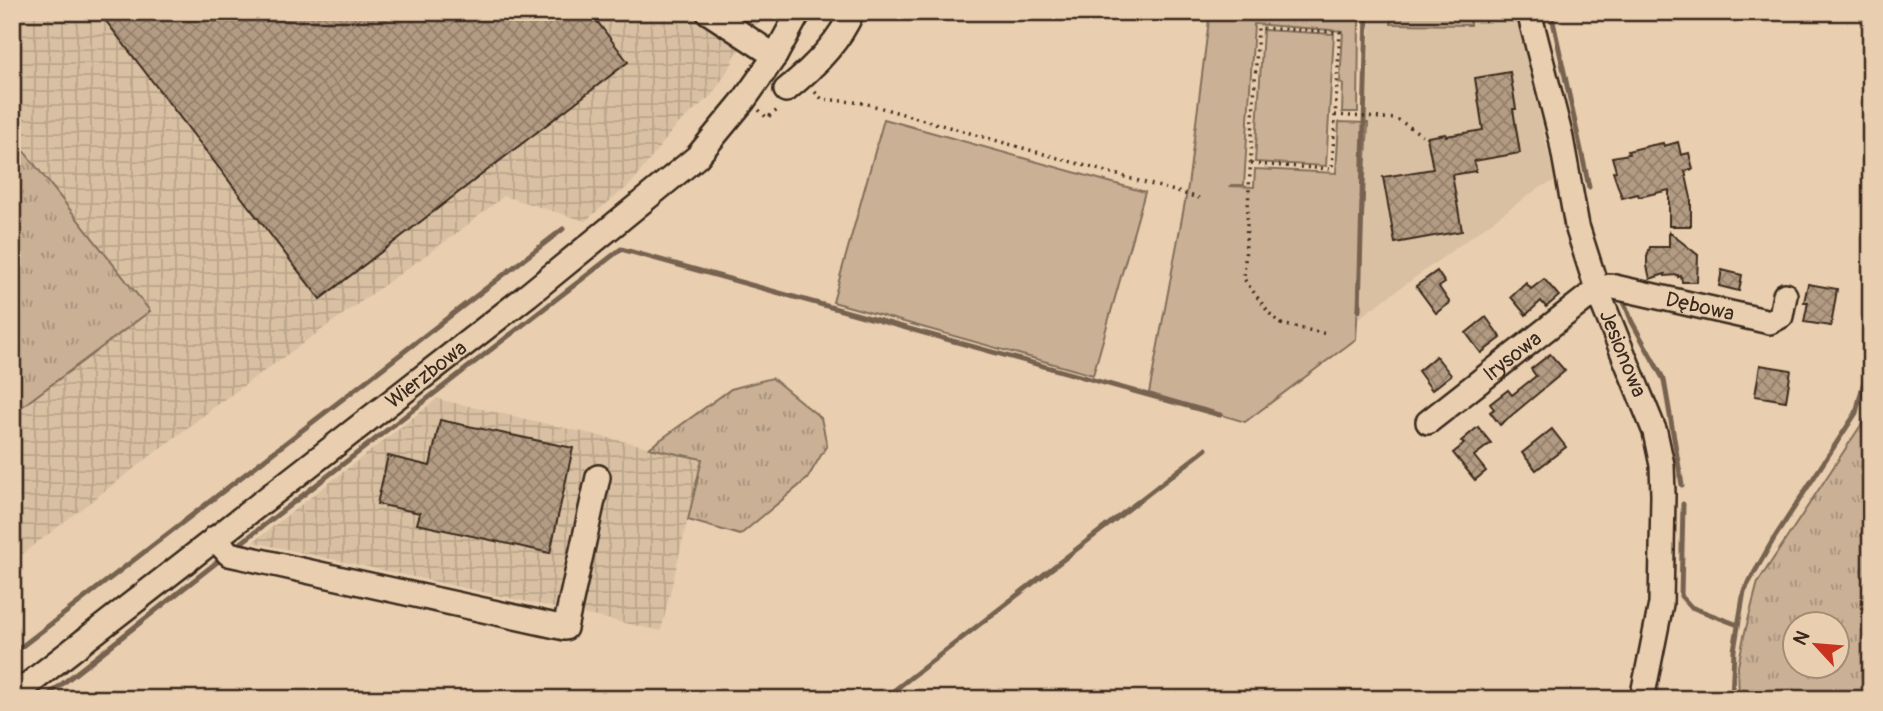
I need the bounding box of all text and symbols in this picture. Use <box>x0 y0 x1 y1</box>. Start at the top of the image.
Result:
street label: Dębowa <box>1663 285 1737 327</box>
street label: Jesionowa <box>1593 306 1653 401</box>
street label: Irysowa <box>1478 325 1547 387</box>
street label: Wierzbowa <box>380 334 472 414</box>
north arrow <box>1782 610 1852 680</box>
text: N <box>1788 627 1815 649</box>

